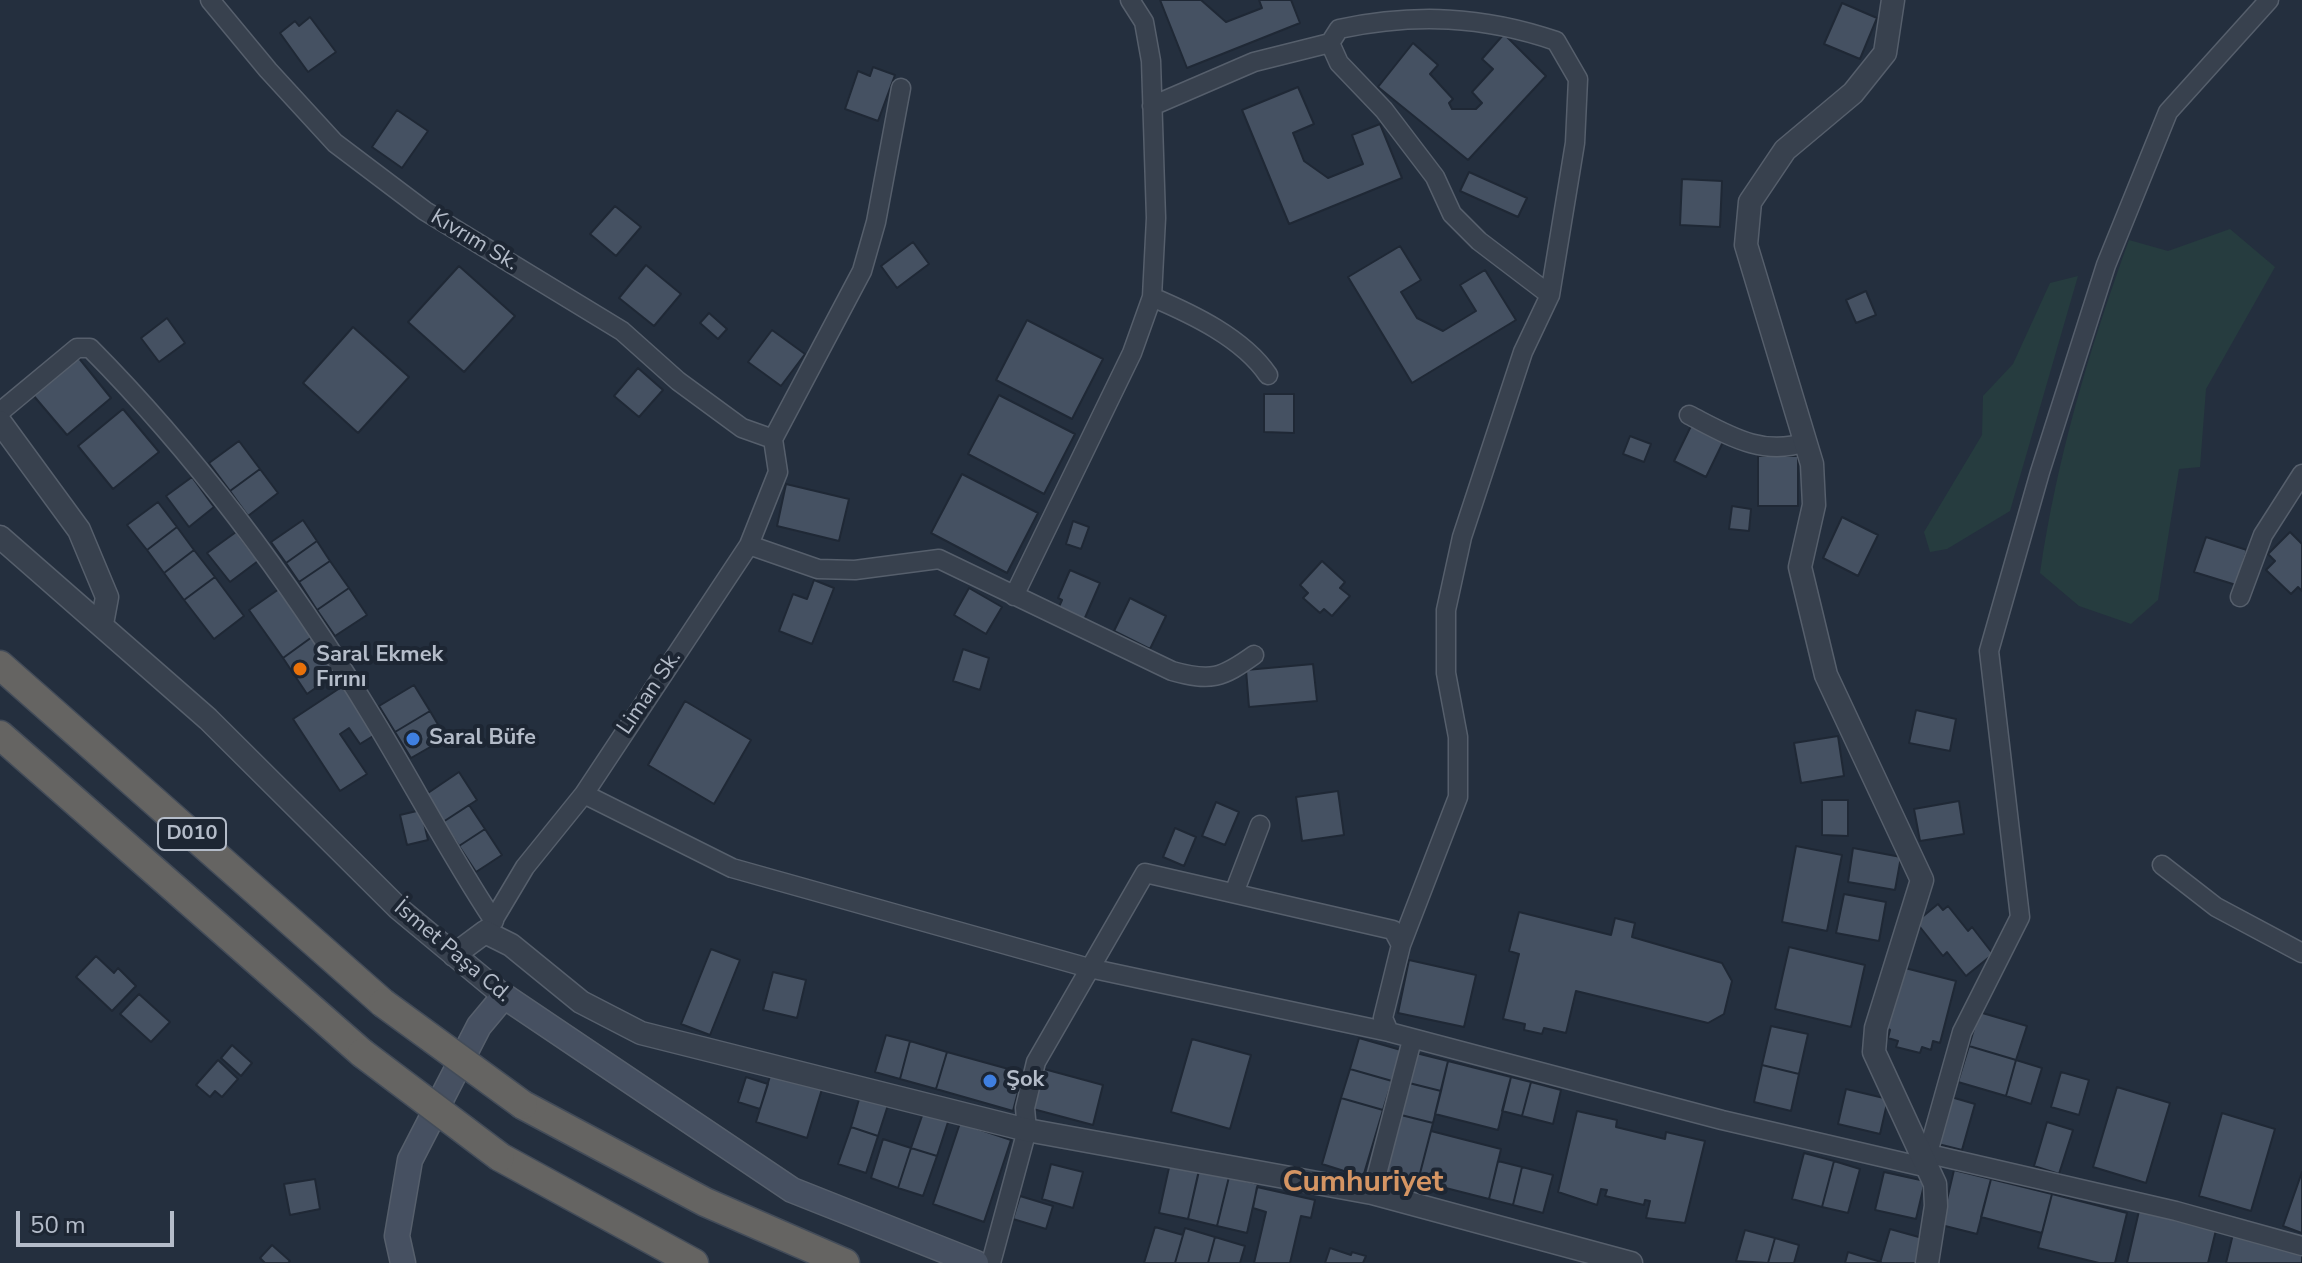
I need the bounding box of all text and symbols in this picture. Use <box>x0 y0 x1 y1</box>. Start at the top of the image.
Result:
street label: Kıvrım Sk. <box>425 205 523 277</box>
place label: Saral Ekmek Fırını <box>316 643 443 694</box>
street label: Liman Sk. <box>612 646 688 740</box>
marker: Saral Ekmek Fırını <box>291 660 309 678</box>
place label: Saral Büfe <box>429 726 536 752</box>
marker: Saral Büfe <box>404 730 422 748</box>
road number: D010 <box>158 818 226 850</box>
street label: İsmet Paşa Cd. <box>388 895 516 1009</box>
place label: Şok <box>1006 1068 1044 1094</box>
marker: Şok <box>981 1072 999 1090</box>
district label: Cumhuriyet <box>1282 1166 1444 1202</box>
scale bar <box>20 1195 178 1245</box>
text: 50 m <box>30 1209 86 1241</box>

